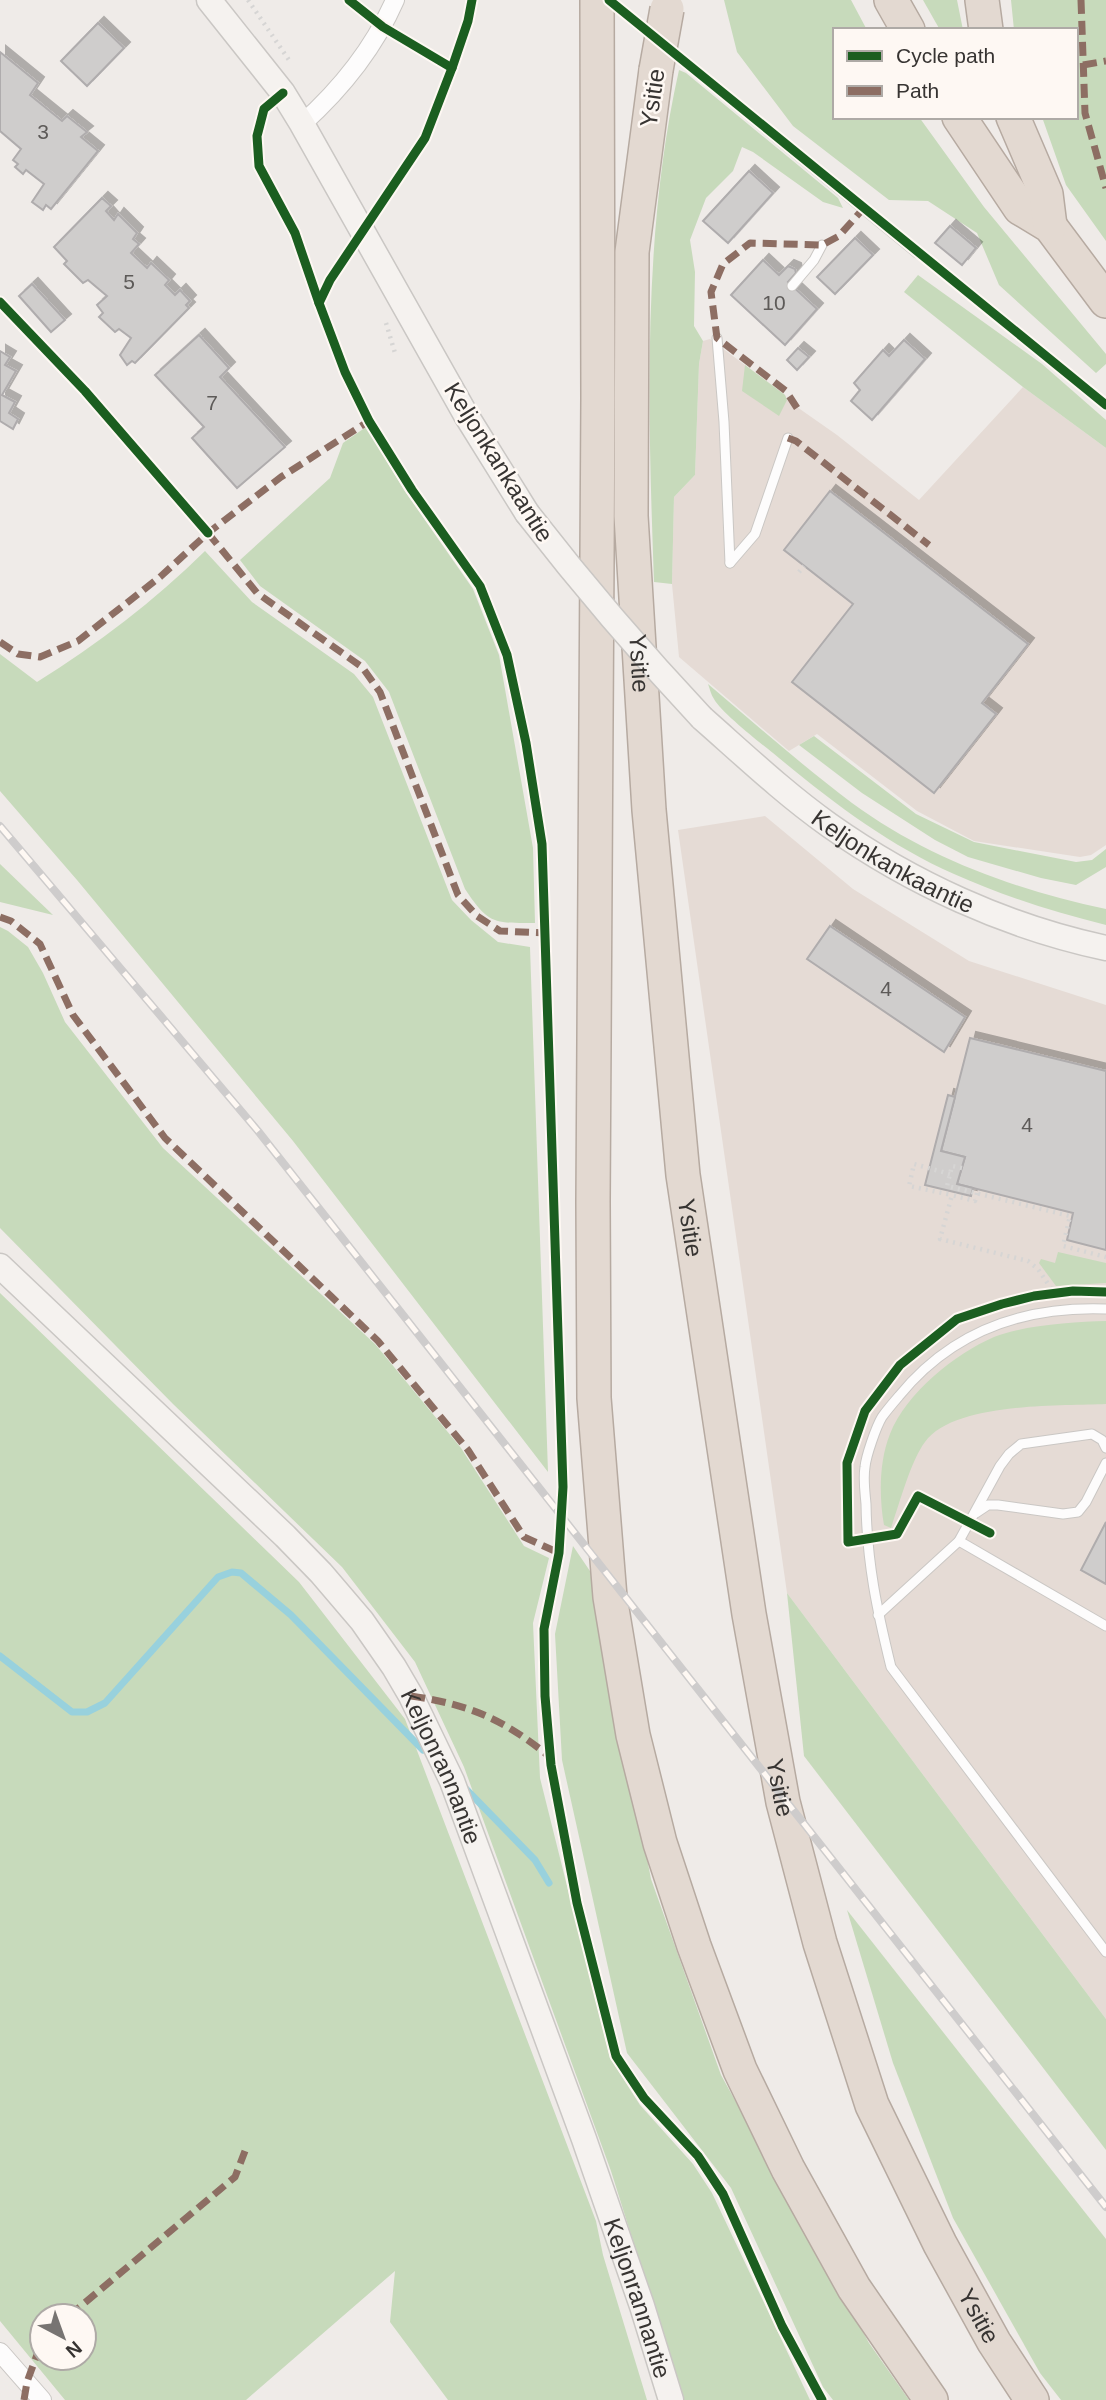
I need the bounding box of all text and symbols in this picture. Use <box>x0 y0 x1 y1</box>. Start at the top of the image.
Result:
legend <box>833 28 1078 119</box>
text: Cycle path <box>896 44 995 67</box>
street label: Ysitie <box>635 67 669 129</box>
text: Path <box>896 79 939 102</box>
house number: 3 <box>37 120 49 143</box>
house number: 5 <box>123 270 135 293</box>
house number: 10 <box>762 291 786 314</box>
street label: Keljonkankaantie <box>439 377 559 547</box>
house number: 7 <box>206 391 218 414</box>
street label: Ysitie <box>625 633 655 693</box>
street label: Keljonkankaantie <box>807 804 978 918</box>
house number: 4 <box>880 977 892 1000</box>
house number: 4 <box>1021 1113 1033 1136</box>
street label: Ysitie <box>673 1197 709 1259</box>
street label: Keljonrannantie <box>396 1684 488 1848</box>
street label: Ysitie <box>762 1756 800 1820</box>
street label: Keljonrannantie <box>599 2214 677 2381</box>
street label: Ysitie <box>953 2283 1005 2348</box>
north arrow <box>28 2302 98 2372</box>
text: N <box>62 2337 86 2362</box>

